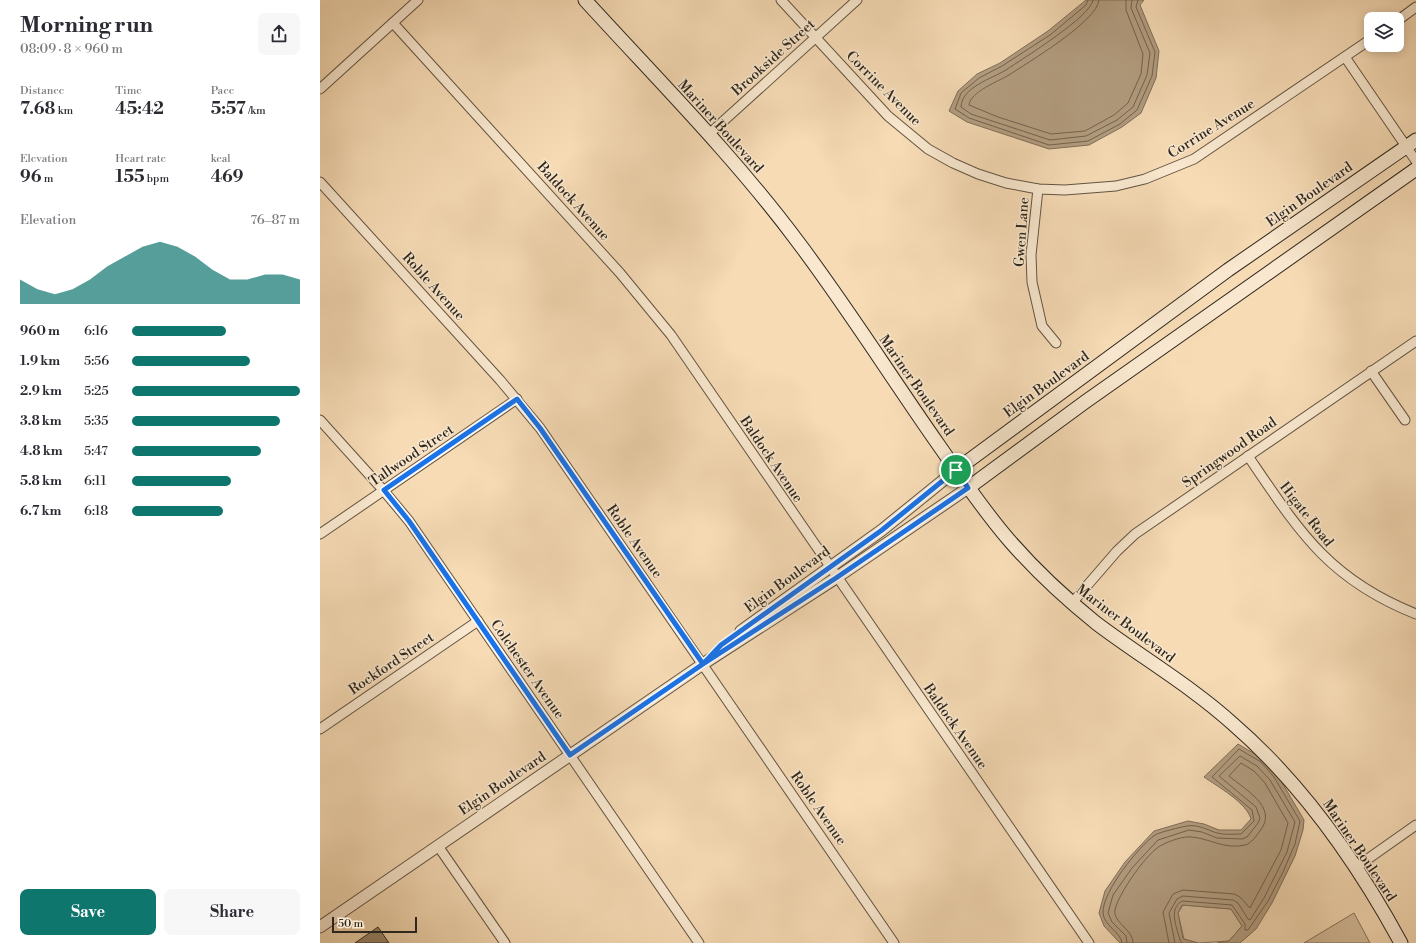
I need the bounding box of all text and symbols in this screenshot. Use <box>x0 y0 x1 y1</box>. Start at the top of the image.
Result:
text: Morning run <box>20 12 153 39</box>
map controls <box>1364 12 1404 52</box>
button: layers <box>1364 12 1404 52</box>
button: share <box>258 13 300 55</box>
street label: Brookside Street <box>728 16 819 101</box>
text: 08:09 · 8 × 960 m <box>20 41 123 57</box>
street label: Corrine Avenue <box>842 47 925 130</box>
street label: Mariner Boulevard <box>674 76 767 177</box>
text: Distance <box>20 84 64 98</box>
text: Time <box>115 84 142 98</box>
text: Pace <box>211 84 234 98</box>
street label: Corrine Avenue <box>1165 95 1258 163</box>
text: 7.68 <box>20 98 55 120</box>
text: 45:42 <box>115 98 164 120</box>
text: 5:57 <box>211 98 246 120</box>
text: km <box>55 104 73 118</box>
text: /km <box>246 104 266 118</box>
text: Elevation <box>20 152 68 166</box>
text: Heart rate <box>115 152 166 166</box>
text: kcal <box>211 152 231 166</box>
street label: Baldock Avenue <box>532 158 614 245</box>
street label: Elgin Boulevard <box>1263 158 1356 231</box>
text: 96 <box>20 166 41 188</box>
text: 155 <box>115 166 145 188</box>
text: 469 <box>211 166 243 188</box>
text: m <box>41 172 53 186</box>
text: bpm <box>145 172 169 186</box>
street label: Gwen Lane <box>1011 197 1033 268</box>
text: Elevation <box>20 212 76 228</box>
text: 76–87 m <box>251 212 300 228</box>
street label: Roble Avenue <box>398 249 469 325</box>
text: 960 m <box>20 323 60 339</box>
text: 6:16 <box>84 323 108 339</box>
street label: Mariner Boulevard <box>875 331 958 440</box>
street label: Elgin Boulevard <box>1000 348 1093 422</box>
text: 1.9 km <box>20 353 60 369</box>
text: 5:56 <box>84 353 109 369</box>
text: 2.9 km <box>20 383 62 399</box>
text: 5:25 <box>84 383 109 399</box>
street label: Baldock Avenue <box>735 412 807 506</box>
text: 3.8 km <box>20 413 62 429</box>
text: 5:35 <box>84 413 108 429</box>
street label: Springwood Road <box>1179 414 1280 492</box>
street label: Tallwood Street <box>366 421 457 491</box>
text: 4.8 km <box>20 443 63 459</box>
text: 5:47 <box>84 443 108 459</box>
pin <box>939 453 973 487</box>
icon: arrive <box>945 459 967 481</box>
text: 5.8 km <box>20 473 62 489</box>
text: 6:11 <box>84 473 106 489</box>
street label: Higate Road <box>1275 479 1337 551</box>
street label: Roble Avenue <box>602 501 666 582</box>
text: 6.7 km <box>20 503 61 519</box>
text: 6:18 <box>84 503 108 519</box>
street label: Elgin Boulevard <box>741 543 834 617</box>
street label: Mariner Boulevard <box>1072 581 1179 667</box>
street label: Colchester Avenue <box>486 616 568 723</box>
street label: Rockford Street <box>345 629 438 699</box>
street label: Baldock Avenue <box>918 680 991 773</box>
street label: Elgin Boulevard <box>455 748 550 820</box>
street label: Roble Avenue <box>786 768 850 849</box>
street label: Mariner Boulevard <box>1318 796 1400 905</box>
button: Save <box>20 889 156 935</box>
button: Share <box>164 889 300 935</box>
scale bar <box>332 915 417 934</box>
text: 50 m <box>338 917 363 931</box>

